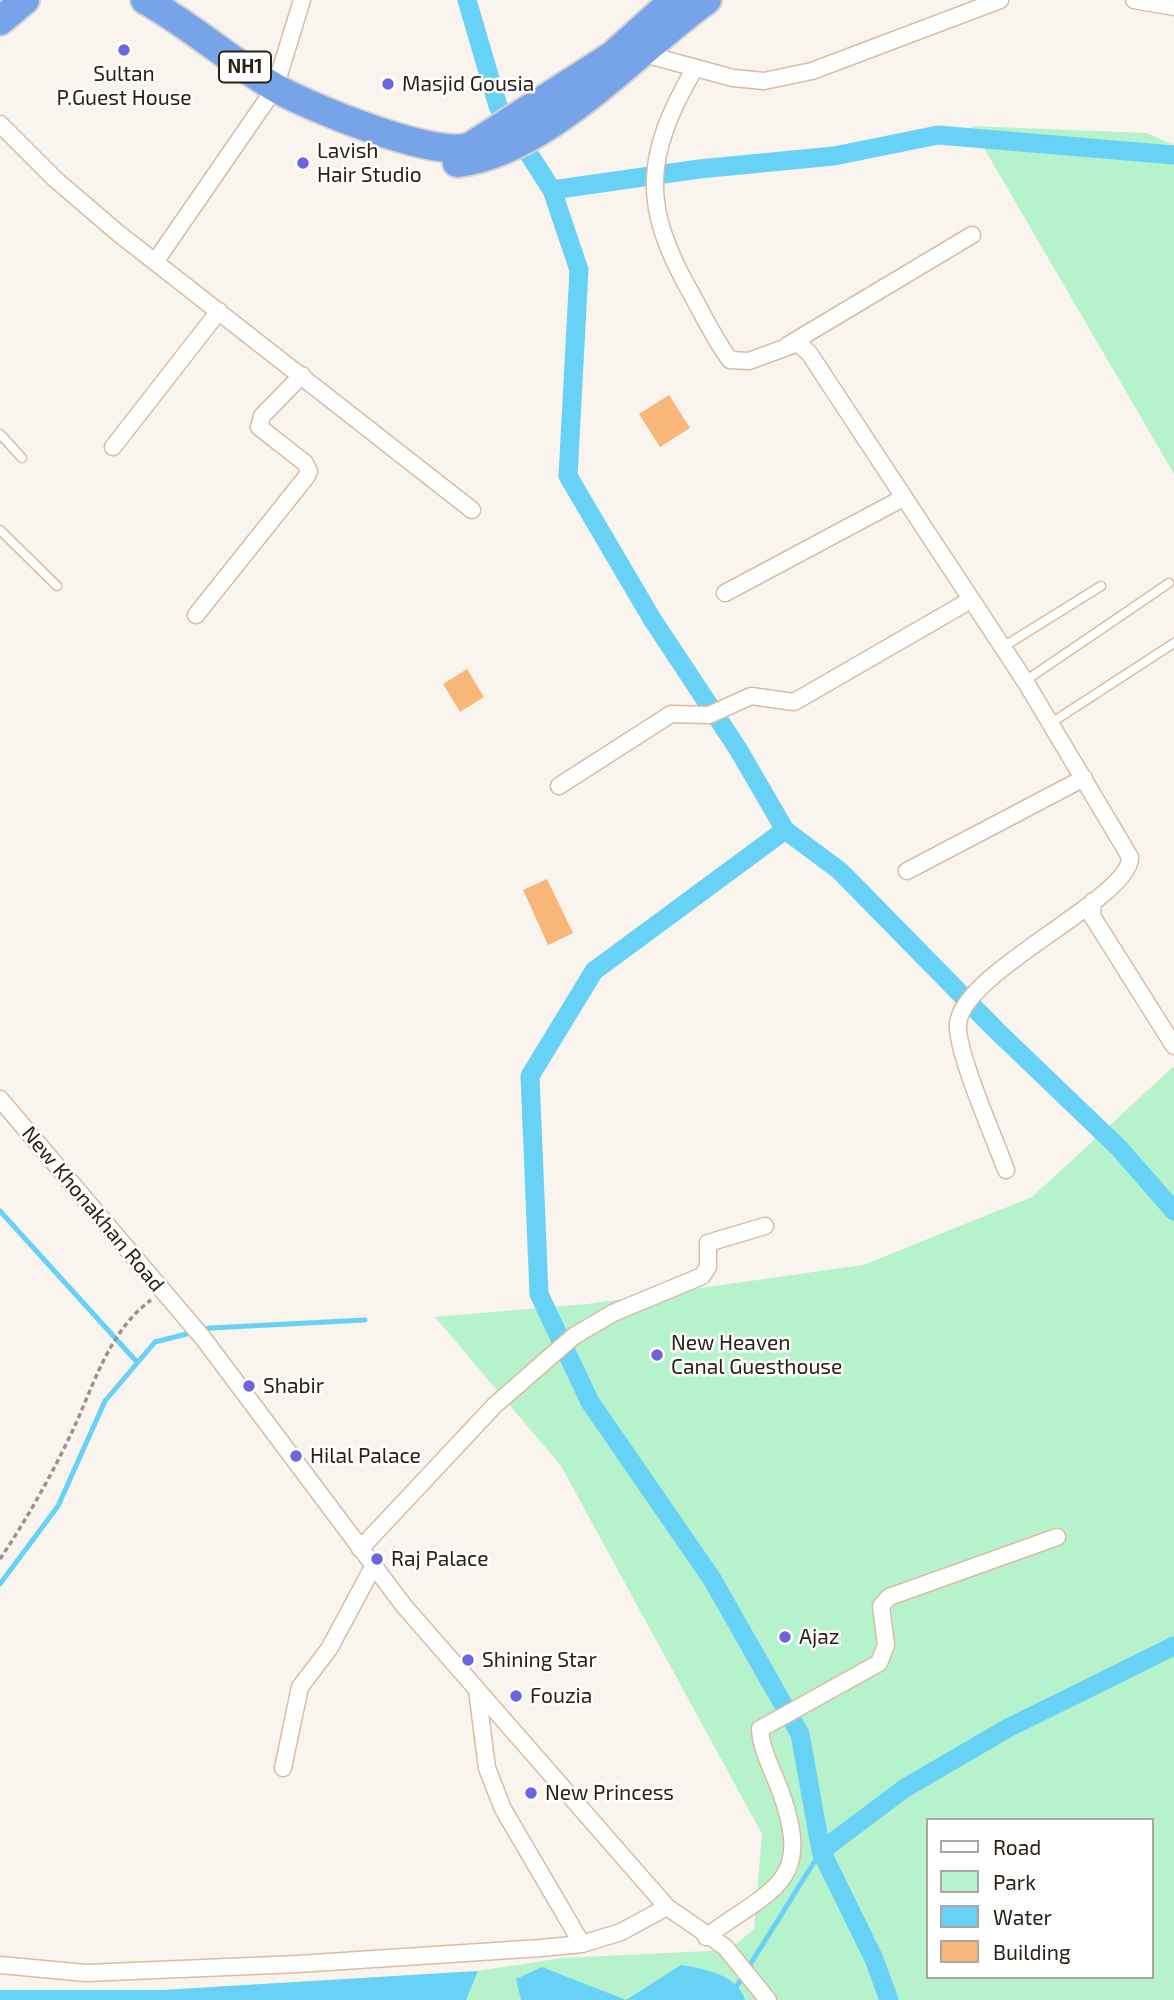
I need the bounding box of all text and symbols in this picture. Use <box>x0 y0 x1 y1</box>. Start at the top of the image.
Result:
marker: Sultan P.Guest House <box>116 42 132 58</box>
road number: NH1 <box>219 52 271 82</box>
place label: Sultan P.Guest House <box>56 61 192 111</box>
place label: Masjid Gousia <box>402 71 534 97</box>
marker: Masjid Gousia <box>380 76 396 92</box>
place label: Lavish Hair Studio <box>317 138 422 188</box>
marker: Lavish Hair Studio <box>295 155 311 171</box>
street label: New Khonakhan Road <box>16 1121 170 1297</box>
place label: New Heaven Canal Guesthouse <box>671 1330 842 1380</box>
marker: New Heaven Canal Guesthouse <box>649 1347 665 1363</box>
place label: Shabir <box>263 1373 324 1399</box>
marker: Shabir <box>241 1378 257 1394</box>
place label: Hilal Palace <box>310 1443 421 1469</box>
marker: Hilal Palace <box>288 1448 304 1464</box>
place label: Raj Palace <box>391 1546 488 1572</box>
marker: Raj Palace <box>369 1551 385 1567</box>
place label: Ajaz <box>799 1624 840 1650</box>
marker: Ajaz <box>777 1629 793 1645</box>
place label: Shining Star <box>482 1647 597 1673</box>
marker: Shining Star <box>460 1652 476 1668</box>
place label: Fouzia <box>530 1683 592 1709</box>
marker: Fouzia <box>508 1688 524 1704</box>
place label: New Princess <box>545 1780 674 1806</box>
marker: New Princess <box>523 1785 539 1801</box>
legend <box>926 1818 1153 1979</box>
text: Road <box>993 1834 1041 1859</box>
text: Park <box>993 1869 1036 1894</box>
text: Water <box>993 1904 1052 1929</box>
text: Building <box>993 1939 1071 1964</box>

